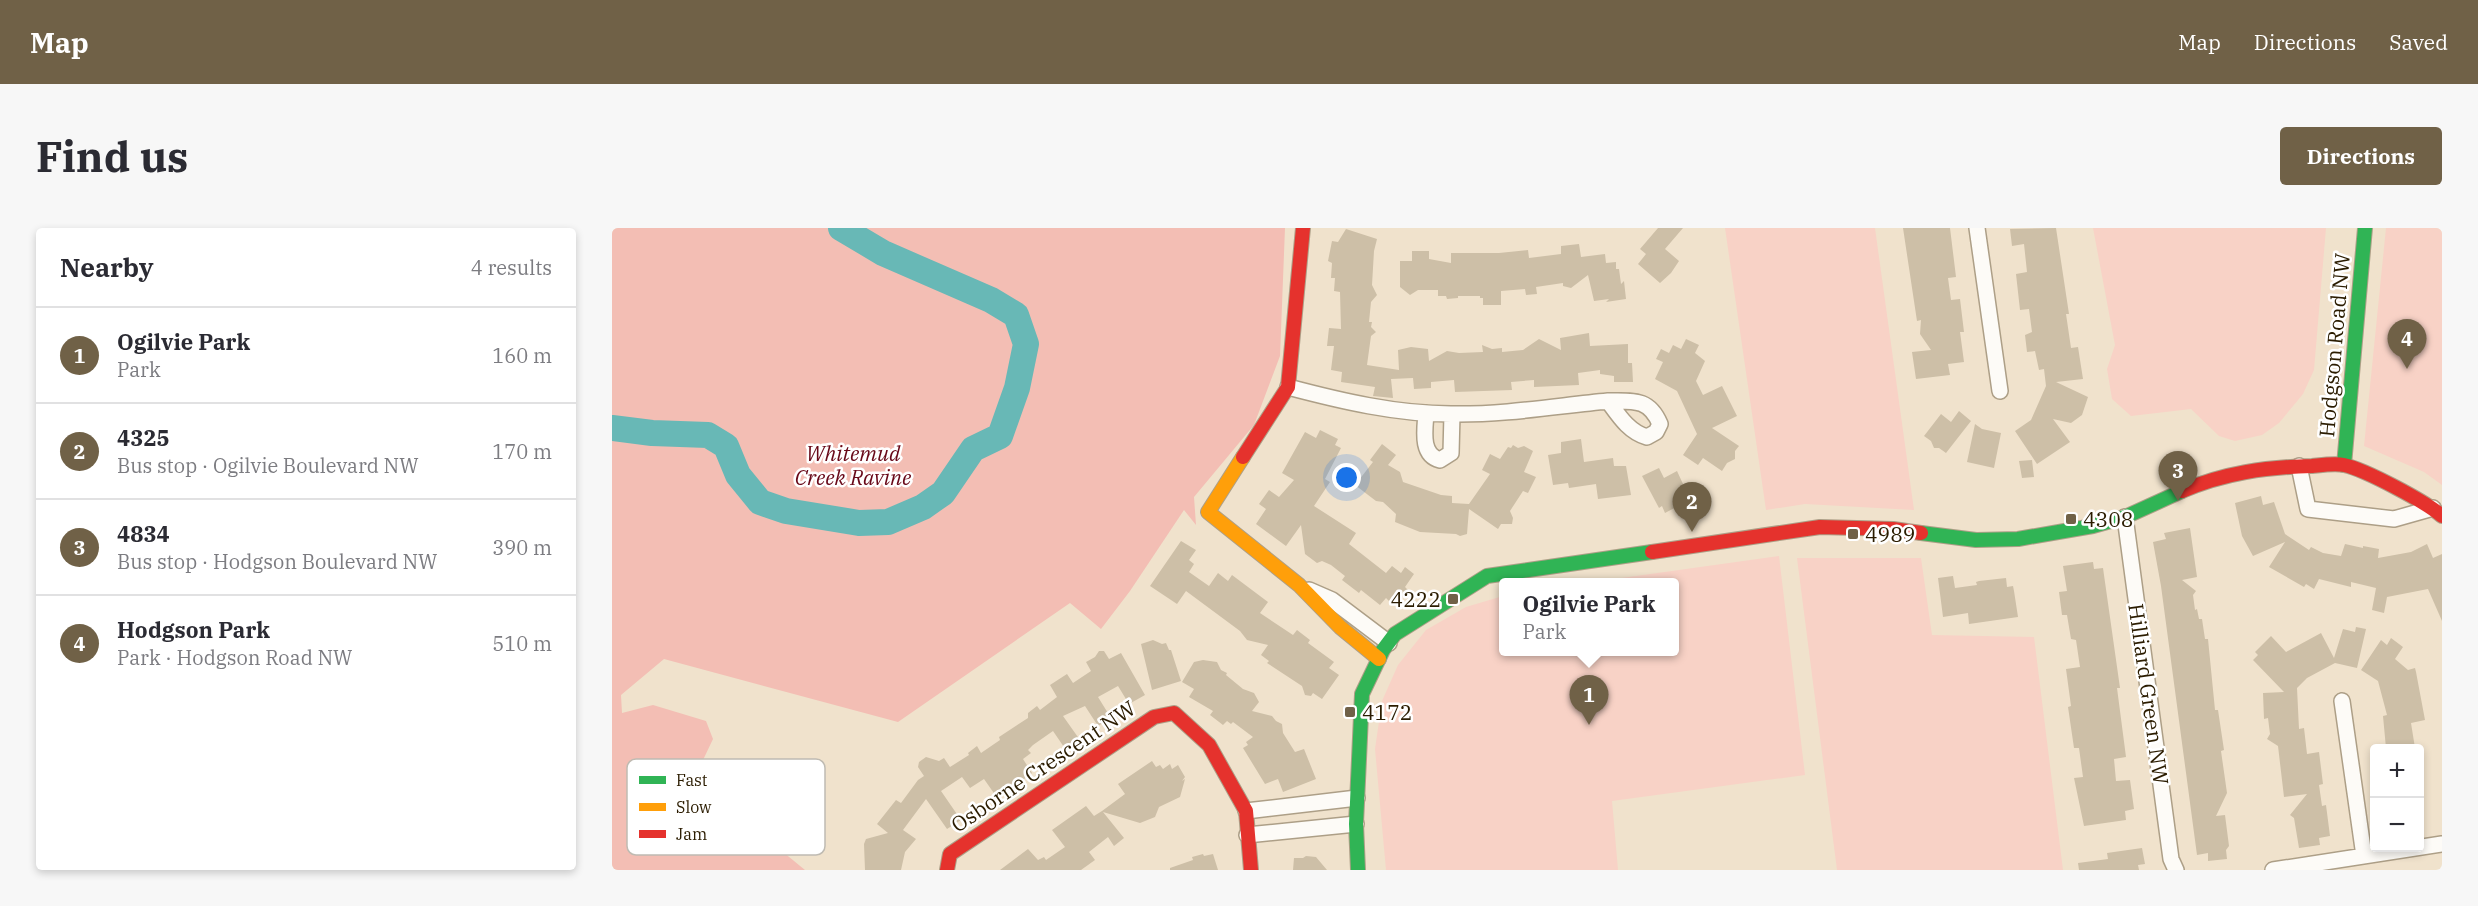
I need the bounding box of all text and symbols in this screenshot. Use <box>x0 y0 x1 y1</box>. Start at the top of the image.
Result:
text: Map <box>30 24 89 61</box>
text: Map <box>2178 28 2221 56</box>
text: Directions <box>2254 28 2356 56</box>
text: Saved <box>2389 28 2448 56</box>
button: Directions <box>2280 127 2442 185</box>
text: Find us <box>36 129 188 184</box>
text: Nearby <box>60 250 154 284</box>
street label: Hodgson Road NW <box>2312 252 2356 438</box>
text: 4 results <box>471 254 552 281</box>
pin: 4 <box>2388 320 2426 369</box>
text: Ogilvie Park <box>117 327 250 356</box>
text: 1 <box>74 342 86 369</box>
text: 160 m <box>492 342 552 369</box>
text: Park <box>117 356 161 383</box>
text: 4325 <box>117 423 170 452</box>
text: 2 <box>74 438 86 465</box>
text: 170 m <box>492 438 552 465</box>
park label: Whitemud Creek Ravine <box>795 439 912 491</box>
text: Bus stop · Ogilvie Boulevard NW <box>117 452 419 479</box>
pin: 3 <box>2158 452 2198 501</box>
your location <box>1332 463 1361 492</box>
pin: 2 <box>1672 482 1712 532</box>
place label: 4308 <box>2083 505 2133 533</box>
marker: 4308 <box>2064 512 2078 526</box>
text: 4834 <box>117 519 170 548</box>
place label: 4989 <box>1865 520 1915 548</box>
marker: 4989 <box>1846 527 1860 541</box>
text: 3 <box>74 534 86 561</box>
text: 390 m <box>492 534 552 561</box>
text: Bus stop · Hodgson Boulevard NW <box>117 548 437 575</box>
popup <box>1499 578 1679 656</box>
place label: 4222 <box>1391 585 1441 613</box>
text: Ogilvie Park <box>1522 589 1656 618</box>
marker: 4222 <box>1446 592 1460 606</box>
street label: Hilliard Green NW <box>2122 602 2176 786</box>
text: Hodgson Park <box>117 615 270 644</box>
text: Park <box>1522 618 1566 645</box>
text: 4 <box>74 630 86 657</box>
text: 510 m <box>492 630 552 657</box>
text: Park · Hodgson Road NW <box>117 644 352 671</box>
pin: 1 <box>1570 676 1608 725</box>
street label: Osborne Crescent NW <box>945 694 1141 838</box>
place label: 4172 <box>1362 698 1412 726</box>
marker: 4172 <box>1343 705 1357 719</box>
map controls <box>2370 744 2424 852</box>
button: + <box>2370 744 2424 798</box>
legend <box>627 759 825 855</box>
text: Fast <box>676 770 708 790</box>
text: Slow <box>676 797 712 817</box>
button: − <box>2370 798 2424 852</box>
text: Jam <box>676 824 707 844</box>

